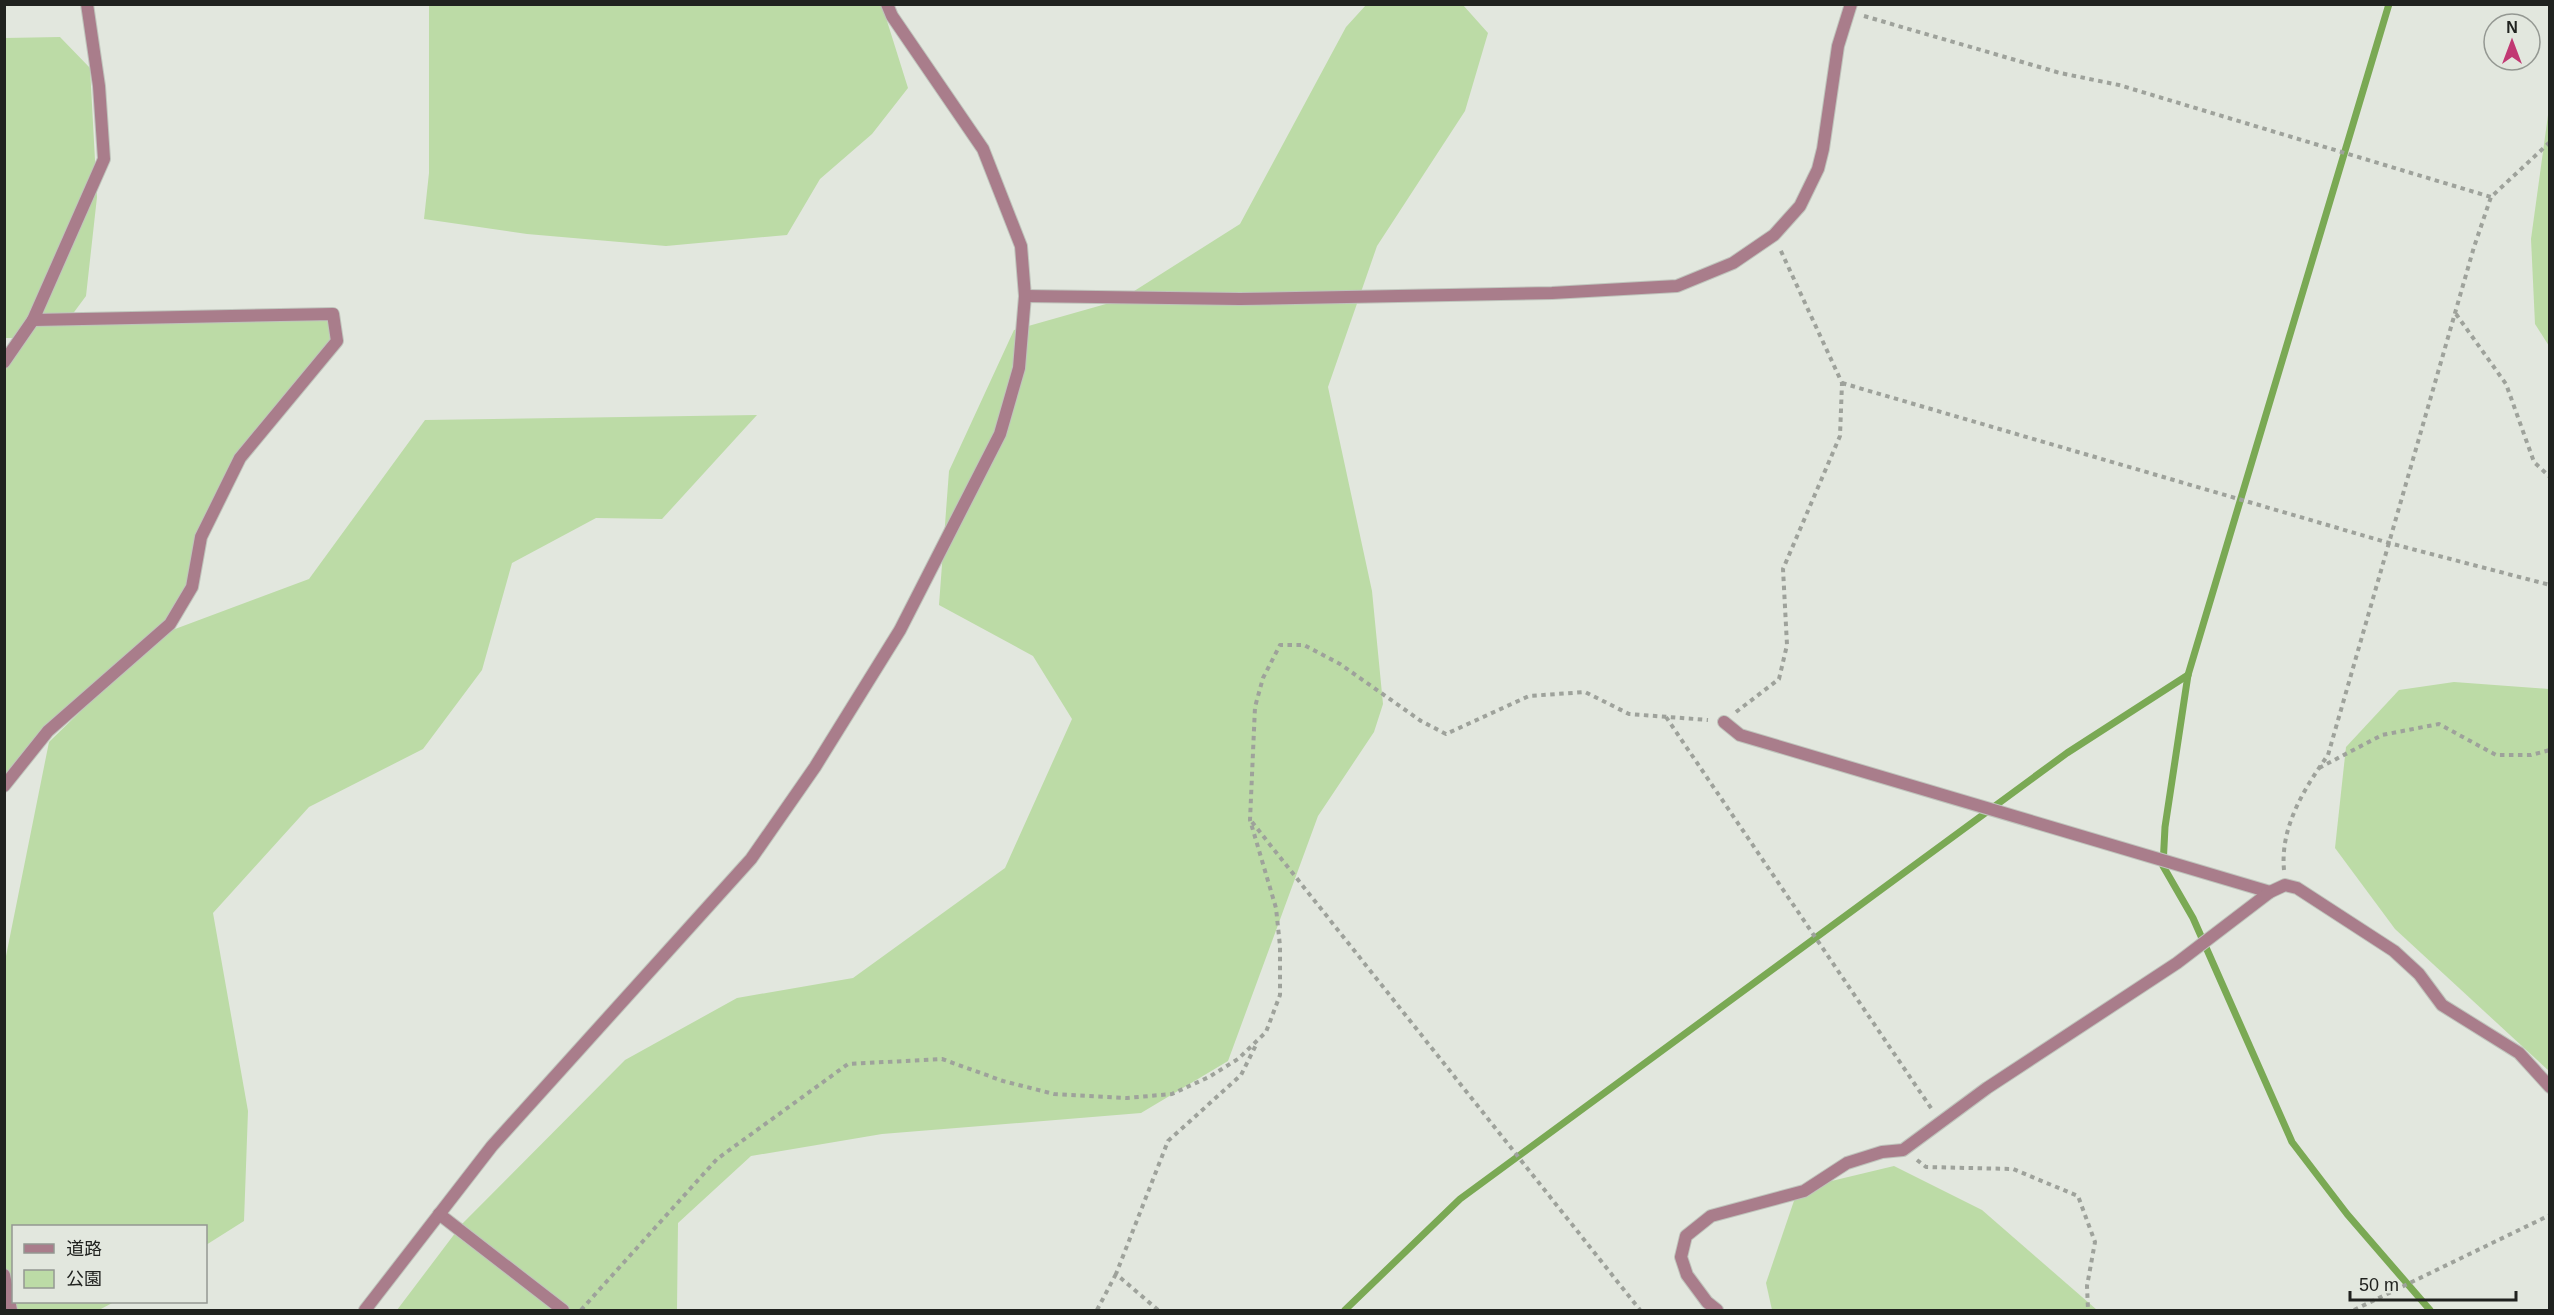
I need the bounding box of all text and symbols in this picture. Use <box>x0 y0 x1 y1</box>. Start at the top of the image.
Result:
north arrow <box>2482 12 2542 72</box>
text: N <box>2506 19 2518 36</box>
legend <box>12 1225 207 1303</box>
text: 道路 <box>66 1239 102 1259</box>
scale bar <box>2350 1264 2516 1302</box>
text: 公園 <box>66 1269 102 1289</box>
text: 50 m <box>2359 1275 2399 1295</box>

